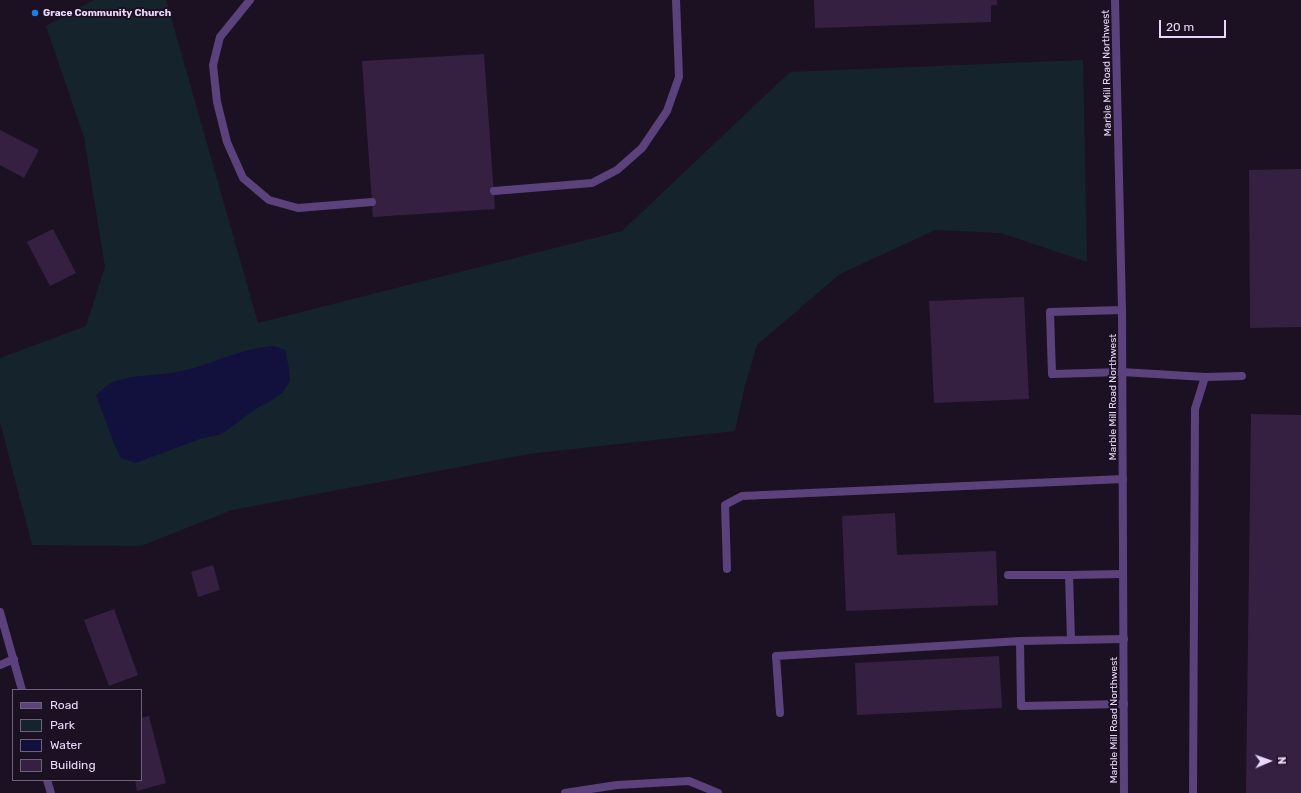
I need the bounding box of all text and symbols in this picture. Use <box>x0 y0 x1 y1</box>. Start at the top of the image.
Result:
place label: Grace Community Church <box>43 7 171 19</box>
marker: Grace Community Church <box>30 8 40 18</box>
street label: Marble Mill Road Northwest <box>1100 10 1114 136</box>
scale bar <box>1161 12 1228 38</box>
text: 20 m <box>1166 20 1194 34</box>
street label: Marble Mill Road Northwest <box>1107 334 1119 460</box>
street label: Marble Mill Road Northwest <box>1108 657 1120 783</box>
legend <box>12 689 142 781</box>
text: Road <box>50 698 78 712</box>
text: Park <box>50 718 75 732</box>
text: Water <box>50 738 82 752</box>
north arrow <box>1249 741 1289 781</box>
text: N <box>1275 756 1288 765</box>
text: Building <box>50 758 96 772</box>

